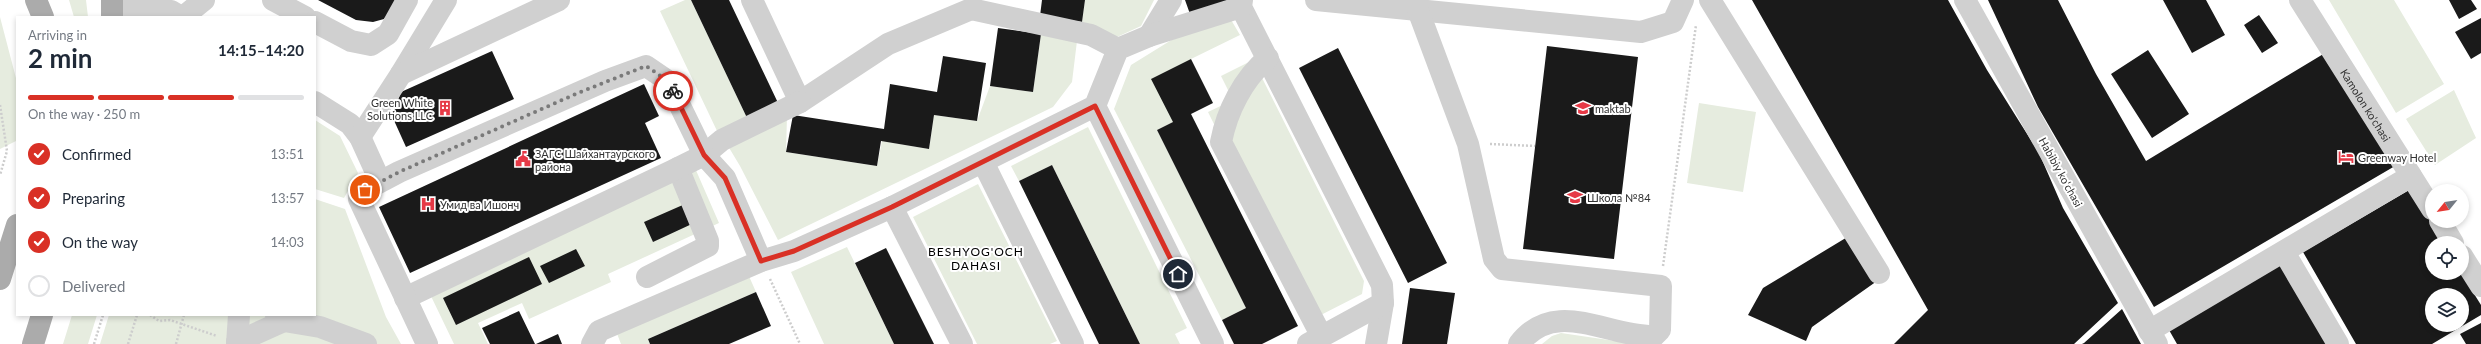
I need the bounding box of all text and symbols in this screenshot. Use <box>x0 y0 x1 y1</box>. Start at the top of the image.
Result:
text: Arriving in <box>28 27 87 43</box>
text: 14:15–14:20 <box>218 41 304 59</box>
text: 2 min <box>28 42 92 74</box>
street label: Kamolon ko'chasi <box>2338 66 2394 144</box>
courier <box>653 71 693 111</box>
icon: bike <box>662 80 684 102</box>
place label: Green White Solutions LLC <box>367 96 434 122</box>
building icon: Green White Solutions LLC <box>436 99 454 117</box>
school or university icon: maktab <box>1574 99 1592 117</box>
place label: maktab <box>1595 102 1631 115</box>
text: On the way · 250 m <box>28 106 140 122</box>
street label: Habibiy koʻchasi <box>2036 135 2086 209</box>
icon: check <box>28 143 50 165</box>
text: Confirmed <box>62 145 131 163</box>
text: 13:51 <box>271 146 304 162</box>
place label: ЗАГС Шайхантаурского района <box>535 147 655 173</box>
hotel icon: Greenway Hotel <box>2337 148 2355 166</box>
public building icon: ЗАГС Шайхантаурского района <box>514 150 532 168</box>
place label: Greenway Hotel <box>2358 151 2436 164</box>
pin <box>348 173 382 207</box>
icon: bag <box>354 179 376 201</box>
north arrow <box>2425 184 2469 228</box>
map controls <box>2425 184 2469 332</box>
icon: check <box>28 187 50 209</box>
school or university icon: Школа №84 <box>1566 188 1584 206</box>
text: Preparing <box>62 189 125 207</box>
text: 13:57 <box>271 190 304 206</box>
place label: Школа №84 <box>1587 191 1651 204</box>
hospital icon: Умид ва Ишонч <box>419 195 437 213</box>
place label: Умид ва Ишонч <box>440 198 519 211</box>
icon: check <box>28 231 50 253</box>
text: On the way <box>62 233 138 251</box>
text: 14:03 <box>271 234 304 250</box>
button: locate <box>2425 236 2469 280</box>
district label: BESHYOG'OCH DAHASI <box>928 244 1024 273</box>
pin <box>1161 257 1195 291</box>
icon: home <box>1167 263 1189 285</box>
text: Delivered <box>62 277 125 295</box>
button: layers <box>2425 288 2469 332</box>

